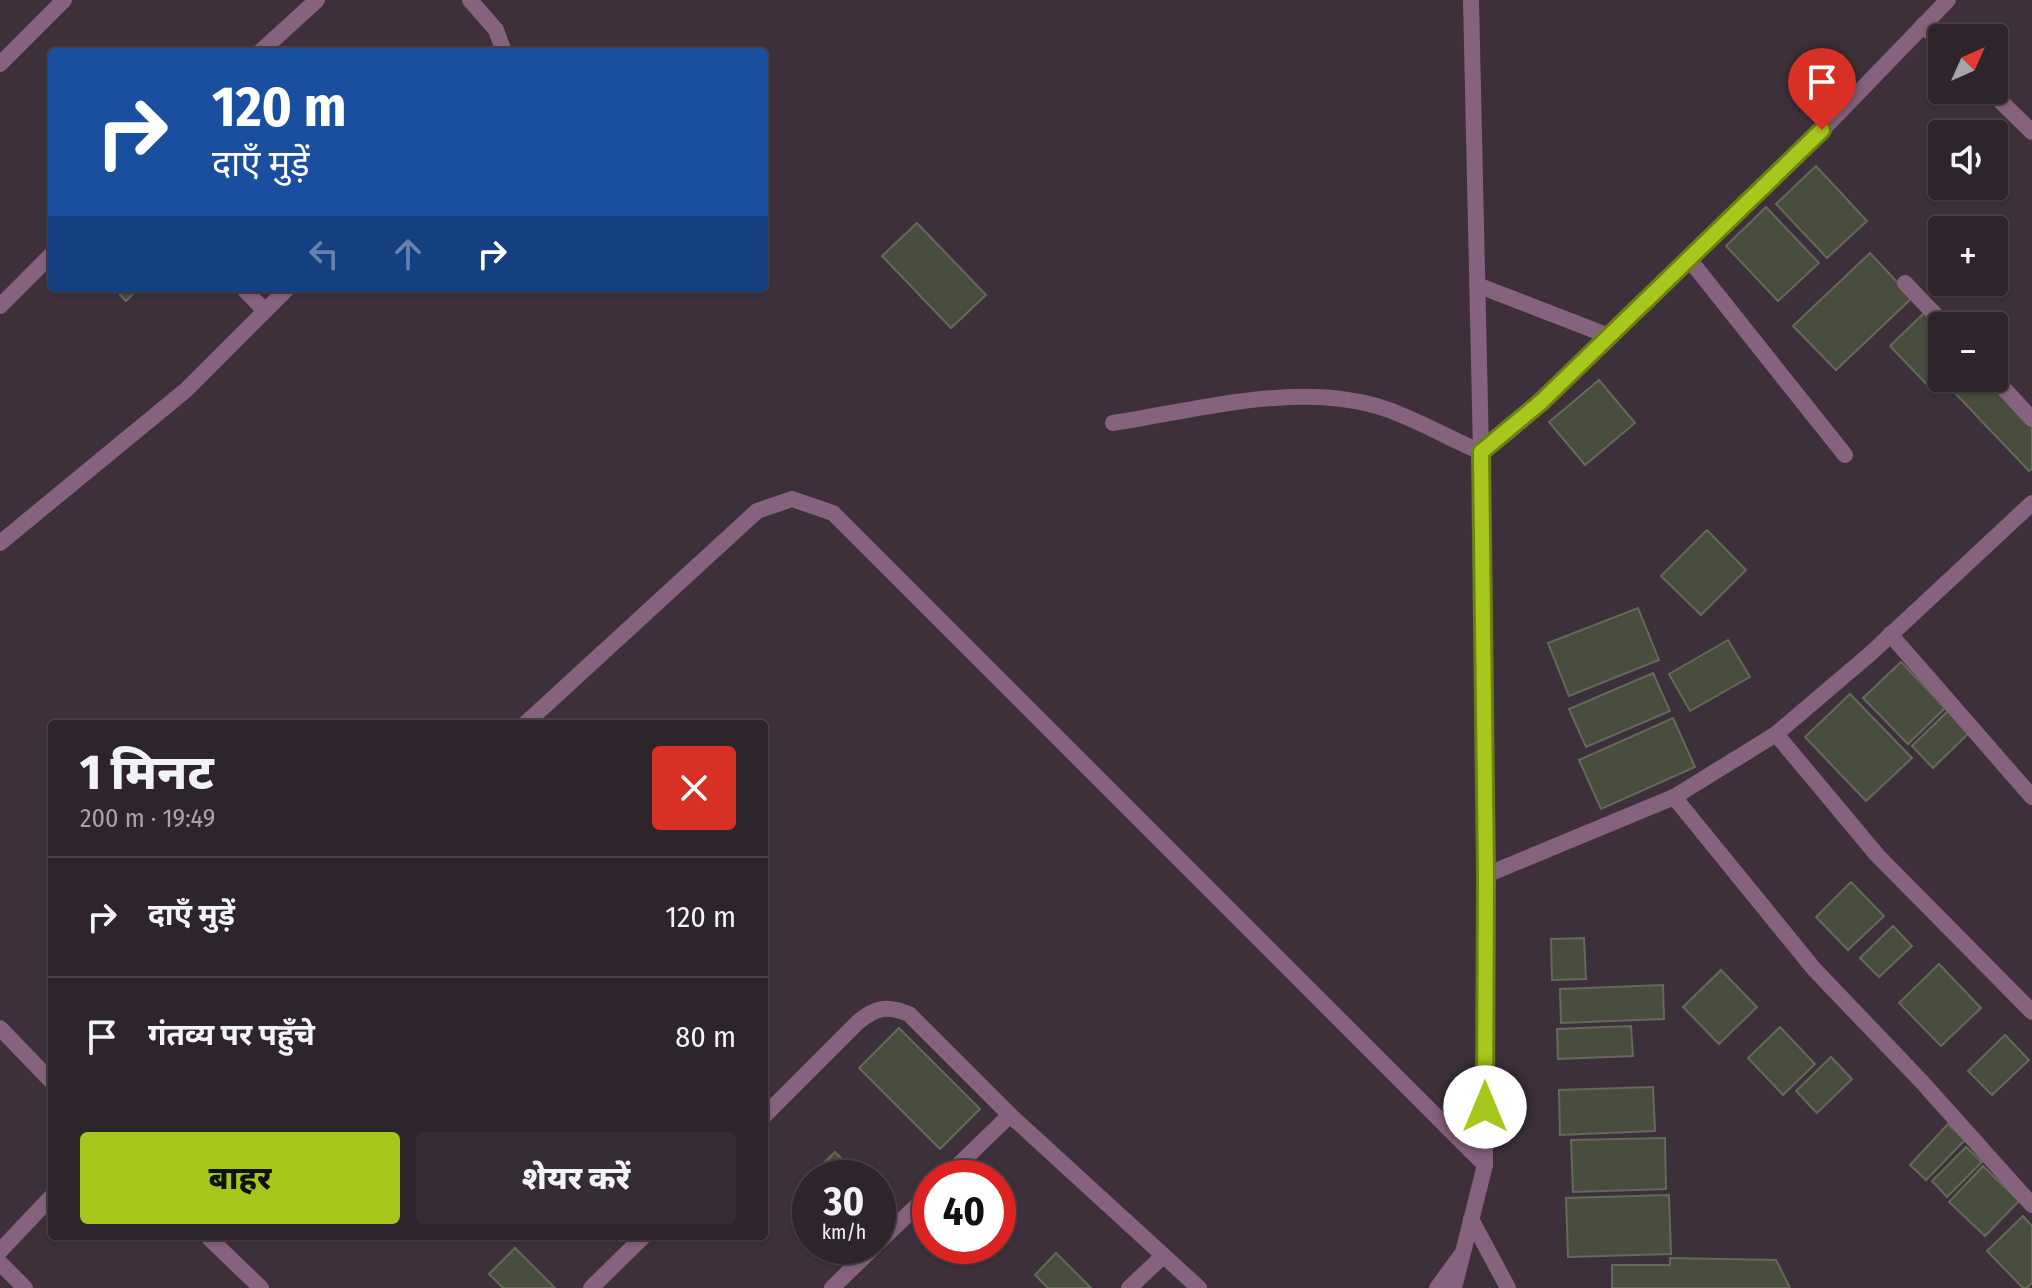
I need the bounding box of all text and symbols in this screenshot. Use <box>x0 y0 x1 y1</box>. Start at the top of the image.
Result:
north arrow <box>1928 24 2008 104</box>
map controls <box>1928 24 2008 392</box>
pin <box>1788 48 1856 130</box>
icon: arrive <box>1800 60 1844 104</box>
text: 120 m <box>212 74 347 141</box>
icon: right <box>80 80 184 184</box>
button: sound <box>1928 120 2008 200</box>
text: दाएँ मुड़ें <box>212 142 310 186</box>
button: + <box>1928 216 2008 296</box>
icon: left <box>302 232 346 276</box>
icon: ahead <box>386 232 430 276</box>
icon: right <box>470 232 514 276</box>
button: − <box>1928 312 2008 392</box>
text: 1 मिनट <box>80 744 214 802</box>
button: close <box>652 746 736 830</box>
text: 200 m · 19:49 <box>80 803 215 834</box>
icon: right <box>80 895 124 939</box>
text: दाएँ मुड़ें <box>148 897 235 933</box>
text: 120 m <box>665 899 736 935</box>
icon: arrive <box>80 1015 124 1059</box>
text: गंतव्य पर पहुँचे <box>148 1017 315 1053</box>
text: 80 m <box>675 1019 736 1055</box>
position arrow <box>1443 1065 1527 1149</box>
button: बाहर <box>80 1132 400 1224</box>
button: शेयर करें <box>416 1132 736 1224</box>
speed limit sign: 40 <box>912 1160 1016 1264</box>
text: 30 <box>824 1178 864 1226</box>
text: km/h <box>822 1220 866 1244</box>

